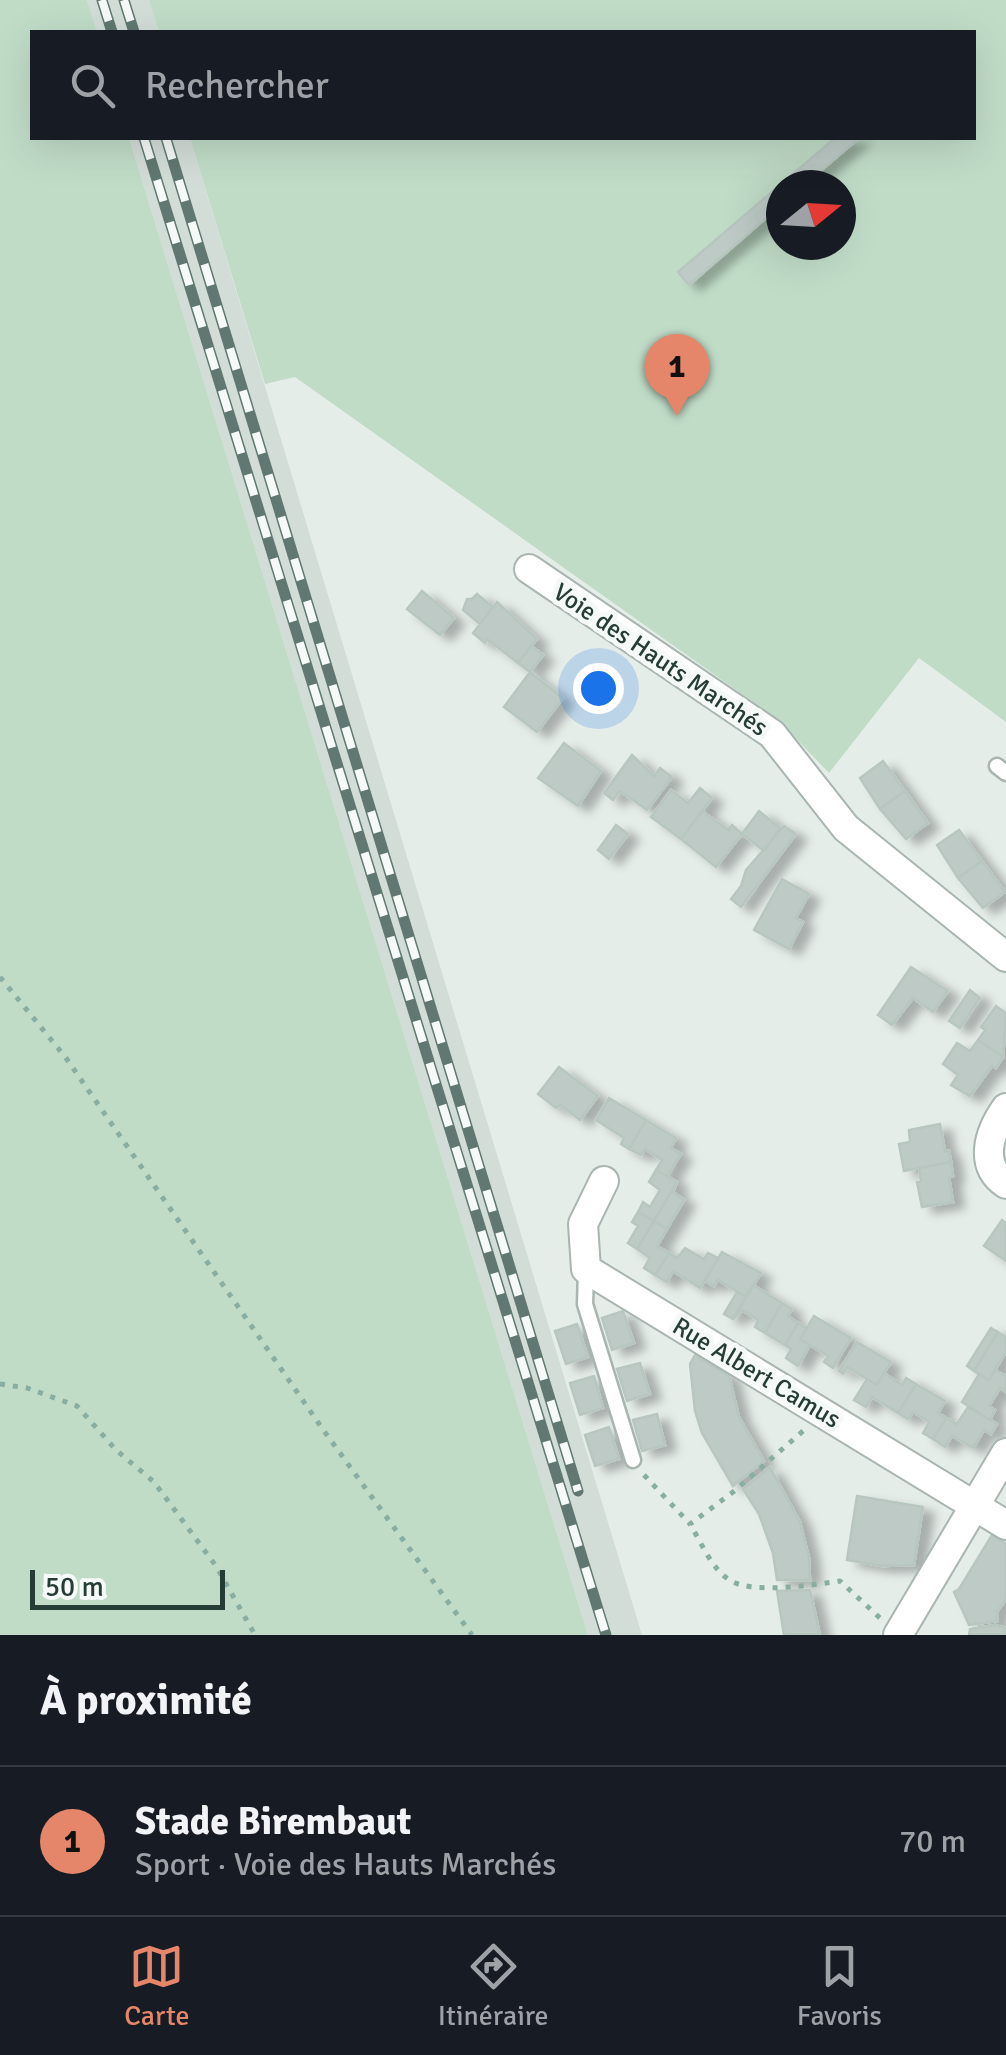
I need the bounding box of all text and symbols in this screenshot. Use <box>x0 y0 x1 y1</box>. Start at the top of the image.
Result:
search box <box>30 30 976 140</box>
icon: search <box>65 58 120 113</box>
text: Rechercher <box>145 62 329 109</box>
north arrow <box>766 170 856 260</box>
pin: 1 <box>644 334 710 416</box>
street label: Voie des Hauts Marchés <box>548 576 774 743</box>
your location <box>573 663 624 714</box>
street label: Rue Albert Camus <box>667 1310 846 1435</box>
scale bar <box>30 1565 225 1610</box>
text: 50 m <box>45 1570 104 1604</box>
text: À proximité <box>40 1675 252 1726</box>
text: Stade Birembaut <box>135 1798 411 1845</box>
text: 1 <box>64 1822 81 1861</box>
text: 70 m <box>899 1822 966 1861</box>
text: Sport · Voie des Hauts Marchés <box>135 1845 556 1884</box>
tab: Carte <box>124 1939 189 2033</box>
tab: Itinéraire <box>438 1939 549 2033</box>
tab: Favoris <box>797 1939 882 2033</box>

